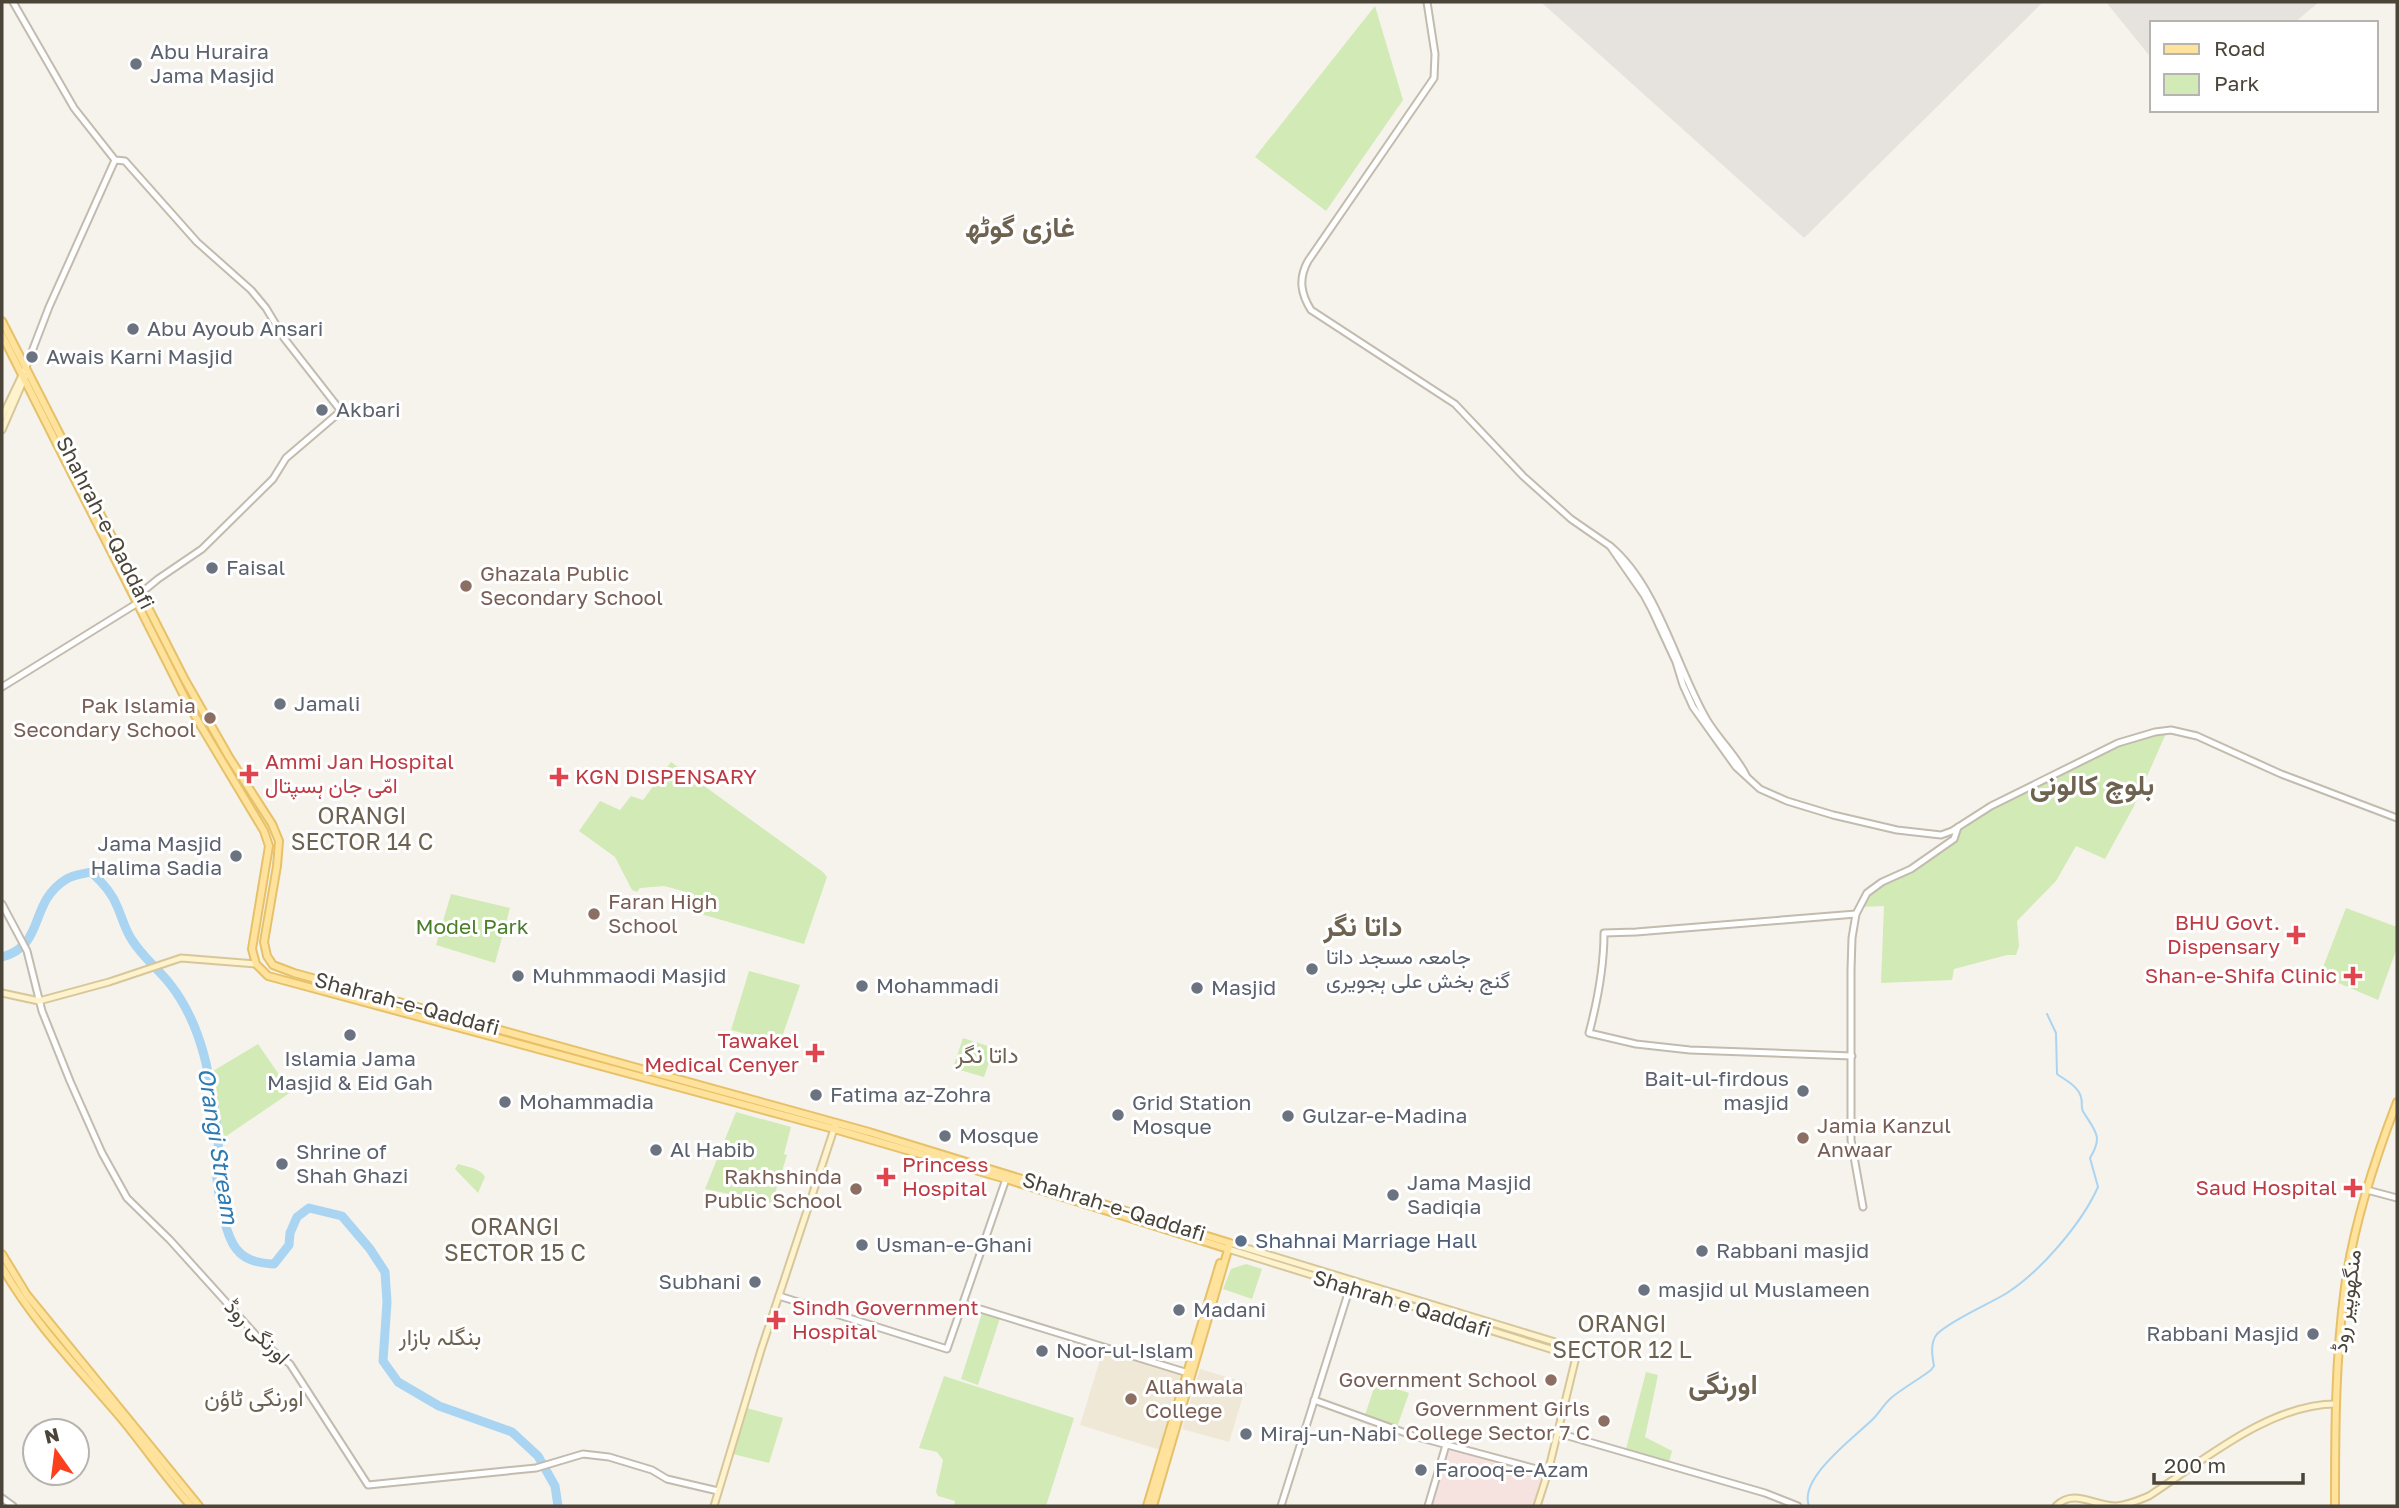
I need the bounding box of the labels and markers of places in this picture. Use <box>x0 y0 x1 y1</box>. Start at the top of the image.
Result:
place label: Abu Huraira Jama Masjid <box>150 38 274 88</box>
marker: Abu Huraira Jama Masjid <box>128 56 144 72</box>
place label: Abu Ayoub Ansari <box>147 315 323 341</box>
marker: Abu Ayoub Ansari <box>125 321 141 337</box>
place label: Awais Karni Masjid <box>46 343 233 369</box>
marker: Awais Karni Masjid <box>24 349 40 365</box>
place label: Akbari <box>336 396 401 422</box>
marker: Akbari <box>314 402 330 418</box>
place label: Faisal <box>226 554 285 580</box>
marker: Faisal <box>204 560 220 576</box>
place label: Ghazala Public Secondary School <box>480 560 663 610</box>
marker: Ghazala Public Secondary School <box>458 578 474 594</box>
place label: Jamali <box>294 690 360 716</box>
place label: Pak Islamia Secondary School <box>13 692 196 742</box>
marker: Jamali <box>272 696 288 712</box>
marker: Pak Islamia Secondary School <box>202 710 218 726</box>
place label: Ammi Jan Hospital امّی جان ہسپتال <box>265 748 454 800</box>
place label: KGN DISPENSARY <box>575 763 757 789</box>
marker: Ammi Jan Hospital امّی جان ہسپتال <box>239 764 259 784</box>
marker: KGN DISPENSARY <box>549 767 569 787</box>
place label: Jama Masjid Halima Sadia <box>90 830 222 880</box>
marker: Jama Masjid Halima Sadia <box>228 848 244 864</box>
place label: Faran High School <box>608 888 717 938</box>
marker: Faran High School <box>586 906 602 922</box>
place label: BHU Govt. Dispensary <box>2167 909 2280 959</box>
marker: BHU Govt. Dispensary <box>2286 925 2306 945</box>
place label: جامعہ مسجد داتا گنج بخش علی ہجویری <box>1326 943 1510 995</box>
marker: جامعہ مسجد داتا گنج بخش علی ہجویری <box>1304 961 1320 977</box>
place label: Muhmmaodi Masjid <box>532 962 726 988</box>
place label: Shan-e-Shifa Clinic <box>2145 962 2337 988</box>
marker: Shan-e-Shifa Clinic <box>2343 966 2363 986</box>
marker: Muhmmaodi Masjid <box>510 968 526 984</box>
place label: Mohammadi <box>876 972 999 998</box>
place label: Masjid <box>1211 974 1276 1000</box>
marker: Mohammadi <box>854 978 870 994</box>
marker: Masjid <box>1189 980 1205 996</box>
marker: Islamia Jama Masjid & Eid Gah <box>342 1027 358 1043</box>
place label: Tawakel Medical Cenyer <box>644 1027 799 1077</box>
marker: Tawakel Medical Cenyer <box>805 1043 825 1063</box>
place label: Islamia Jama Masjid & Eid Gah <box>267 1045 433 1095</box>
place label: Bait-ul-firdous masjid <box>1644 1065 1789 1115</box>
place label: Fatima az-Zohra <box>830 1081 991 1107</box>
marker: Bait-ul-firdous masjid <box>1795 1083 1811 1099</box>
marker: Fatima az-Zohra <box>808 1087 824 1103</box>
place label: Mohammadia <box>519 1088 654 1114</box>
place label: Grid Station Mosque <box>1132 1089 1251 1139</box>
marker: Mohammadia <box>497 1094 513 1110</box>
place label: Gulzar-e-Madina <box>1302 1102 1467 1128</box>
marker: Grid Station Mosque <box>1110 1107 1126 1123</box>
marker: Gulzar-e-Madina <box>1280 1108 1296 1124</box>
place label: Jamia Kanzul Anwaar <box>1817 1112 1951 1162</box>
place label: Mosque <box>959 1122 1039 1148</box>
marker: Mosque <box>937 1128 953 1144</box>
marker: Jamia Kanzul Anwaar <box>1795 1130 1811 1146</box>
place label: Al Habib <box>670 1136 755 1162</box>
place label: Shrine of Shah Ghazi <box>296 1138 408 1188</box>
marker: Al Habib <box>648 1142 664 1158</box>
place label: Princess Hospital <box>902 1151 988 1201</box>
marker: Shrine of Shah Ghazi <box>274 1156 290 1172</box>
place label: Rakhshinda Public School <box>704 1163 842 1213</box>
marker: Princess Hospital <box>876 1167 896 1187</box>
place label: Jama Masjid Sadiqia <box>1407 1169 1531 1219</box>
place label: Saud Hospital <box>2196 1174 2337 1200</box>
marker: Saud Hospital <box>2343 1178 2363 1198</box>
marker: Rakhshinda Public School <box>848 1181 864 1197</box>
marker: Jama Masjid Sadiqia <box>1385 1187 1401 1203</box>
place label: Shahnai Marriage Hall <box>1255 1227 1477 1253</box>
place label: Usman-e-Ghani <box>876 1231 1032 1257</box>
marker: Shahnai Marriage Hall <box>1233 1233 1249 1249</box>
marker: Usman-e-Ghani <box>854 1237 870 1253</box>
place label: Rabbani masjid <box>1716 1237 1869 1263</box>
marker: Rabbani masjid <box>1694 1243 1710 1259</box>
place label: Subhani <box>659 1268 741 1294</box>
marker: Subhani <box>747 1274 763 1290</box>
place label: masjid ul Muslameen <box>1658 1276 1870 1302</box>
marker: masjid ul Muslameen <box>1636 1282 1652 1298</box>
place label: Sindh Government Hospital <box>792 1294 979 1344</box>
place label: Madani <box>1193 1296 1266 1322</box>
marker: Madani <box>1171 1302 1187 1318</box>
marker: Sindh Government Hospital <box>766 1310 786 1330</box>
place label: Rabbani Masjid <box>2146 1320 2299 1346</box>
marker: Rabbani Masjid <box>2305 1326 2321 1342</box>
place label: Noor-ul-Islam <box>1056 1337 1194 1363</box>
marker: Noor-ul-Islam <box>1034 1343 1050 1359</box>
place label: Government School <box>1339 1366 1537 1392</box>
marker: Government School <box>1543 1372 1559 1388</box>
place label: Allahwala College <box>1145 1373 1244 1423</box>
marker: Allahwala College <box>1123 1391 1139 1407</box>
place label: Government Girls College Sector 7 C <box>1405 1395 1590 1445</box>
marker: Government Girls College Sector 7 C <box>1596 1413 1612 1429</box>
place label: Miraj-un-Nabi <box>1260 1420 1397 1446</box>
marker: Miraj-un-Nabi <box>1238 1426 1254 1442</box>
place label: Farooq-e-Azam <box>1435 1456 1589 1482</box>
marker: Farooq-e-Azam <box>1413 1462 1429 1478</box>

